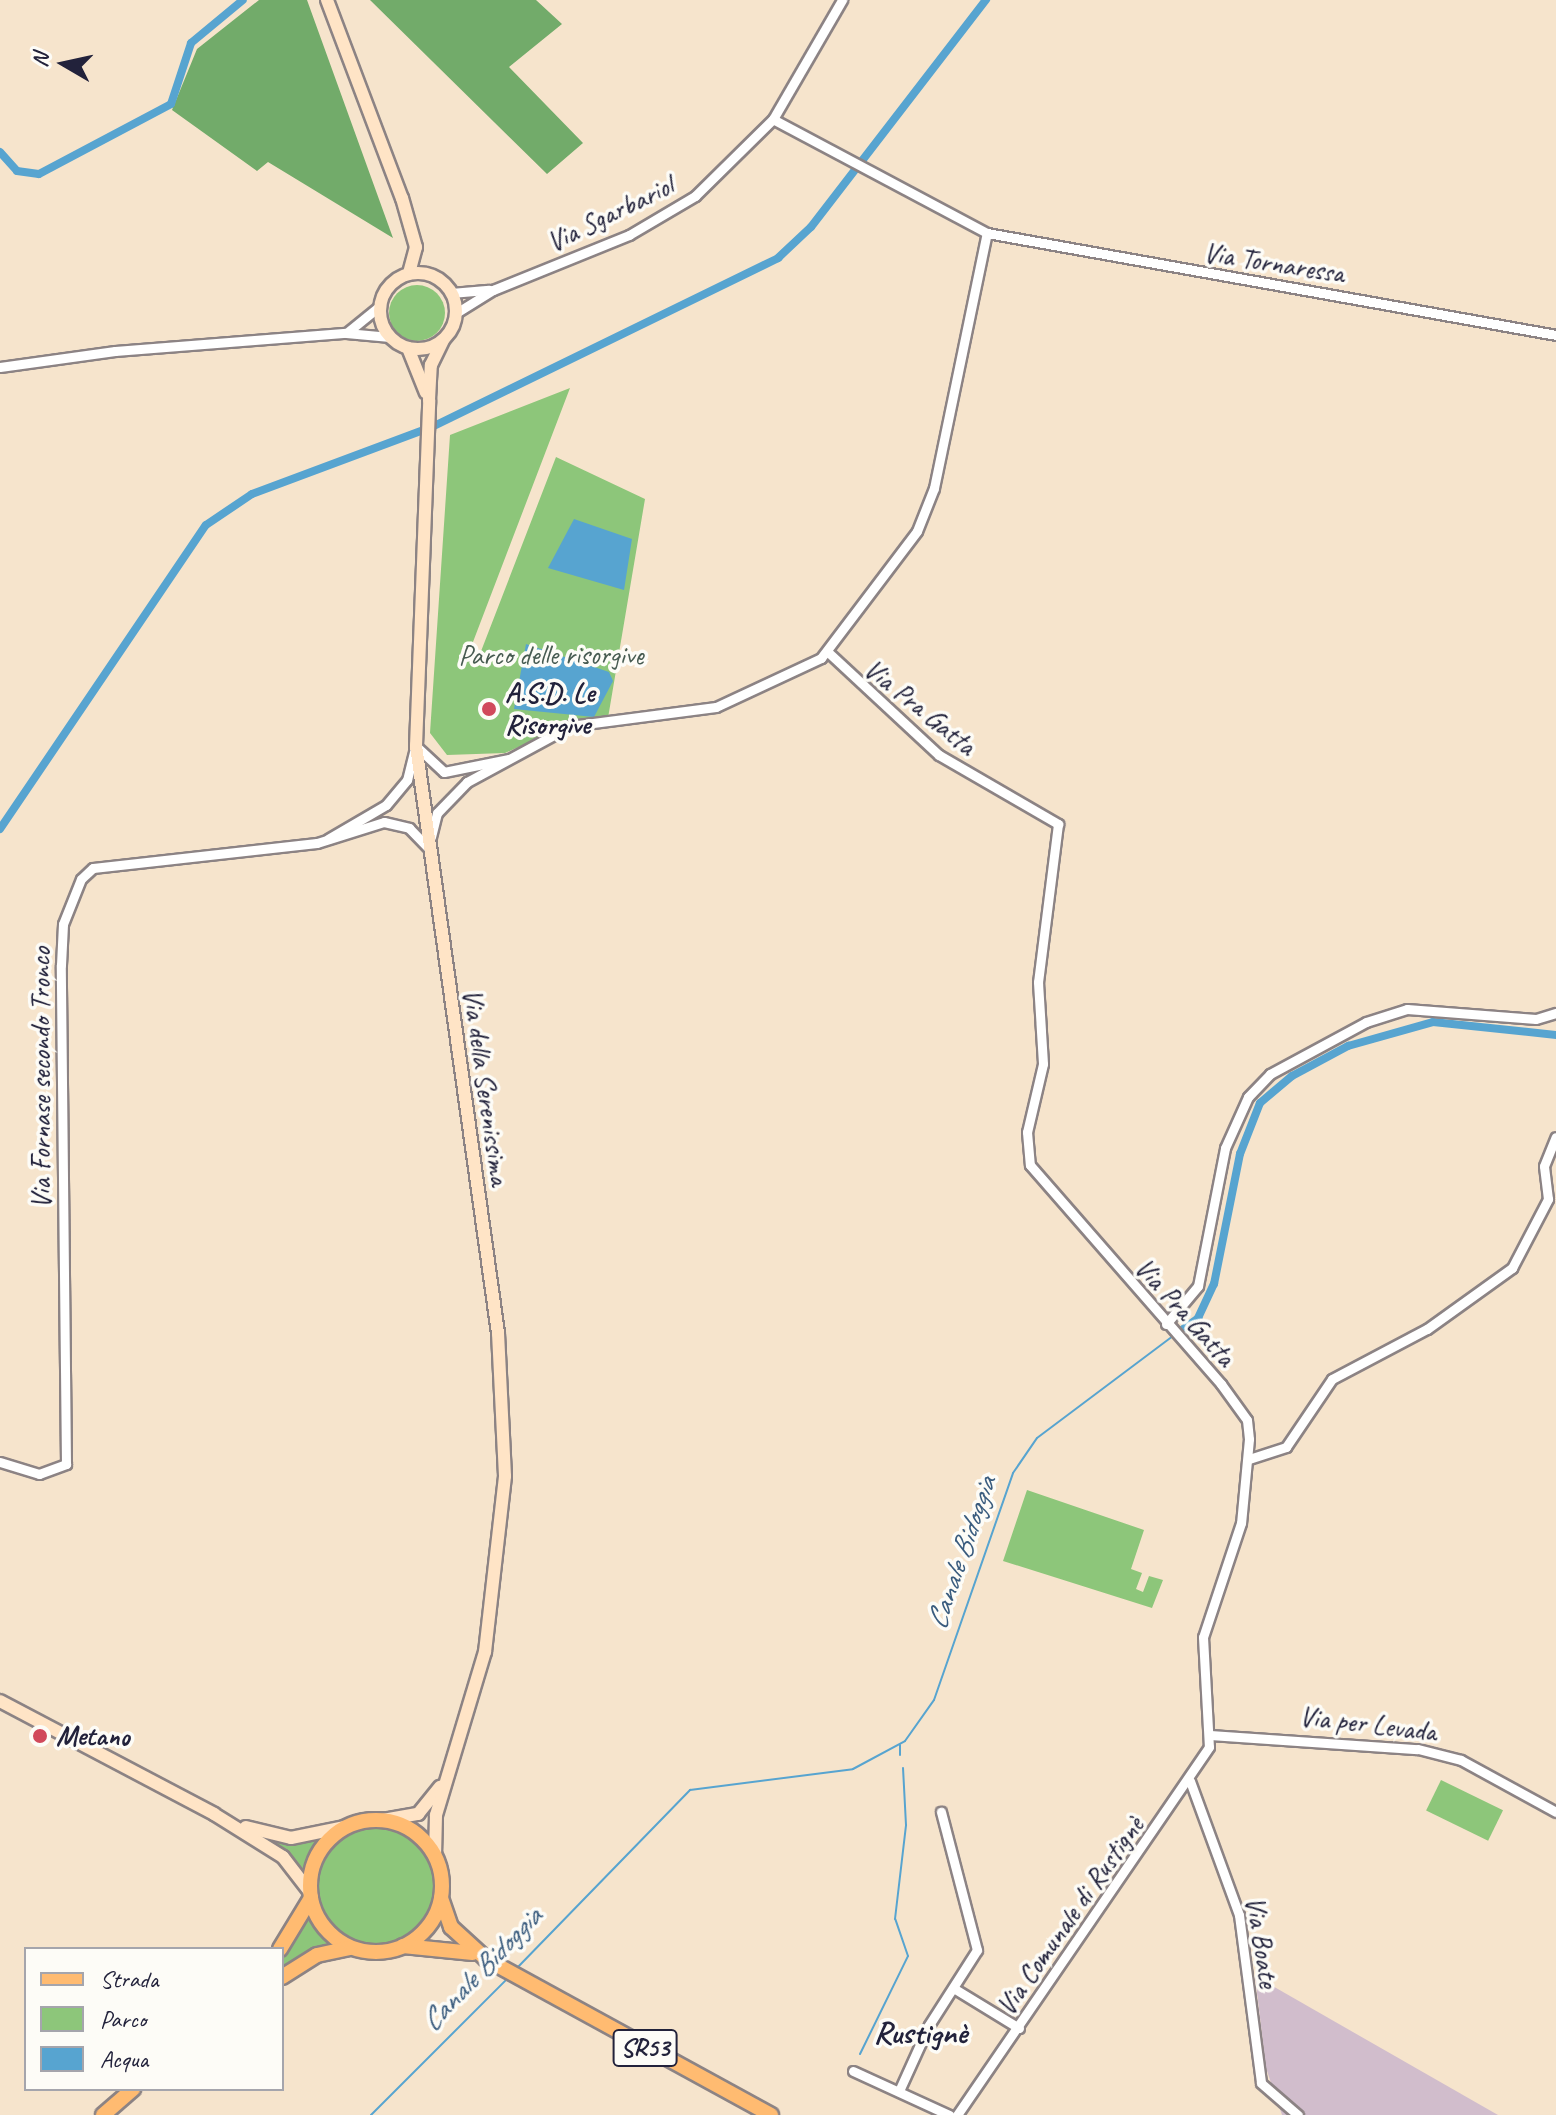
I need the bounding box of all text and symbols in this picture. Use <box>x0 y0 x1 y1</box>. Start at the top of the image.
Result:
north arrow <box>24 24 104 104</box>
text: N <box>25 51 55 69</box>
street label: Via Sgarbariol <box>542 169 678 259</box>
street label: Via Tornaressa <box>1201 235 1347 291</box>
park label: Parco delle risorgive <box>459 638 643 672</box>
street label: Via Pra Gatta <box>857 652 983 762</box>
place label: A.S.D. Le Risorgive <box>505 676 594 742</box>
marker: A.S.D. Le Risorgive <box>480 700 498 718</box>
street label: Via Fornase secondo Tronco <box>24 948 58 1208</box>
street label: Via della Serenissima <box>456 987 516 1187</box>
street label: Via Pra Gatta <box>1128 1251 1242 1373</box>
water label: Canale Bidoggia <box>918 1472 1004 1634</box>
street label: Via per Levada <box>1298 1699 1438 1749</box>
place label: Metano <box>56 1719 129 1753</box>
marker: Metano <box>31 1727 49 1745</box>
street label: Via Comunale di Rustignè <box>989 1811 1151 2021</box>
street label: Via Boate <box>1238 1894 1286 1990</box>
water label: Canale Bidoggia <box>413 1899 549 2039</box>
legend <box>24 1947 284 2091</box>
text: Strada <box>100 1964 158 1994</box>
text: Parco <box>100 2004 146 2034</box>
district label: Rustignè <box>873 2014 967 2052</box>
road number: SR53 <box>611 2026 679 2070</box>
text: Acqua <box>100 2044 148 2074</box>

